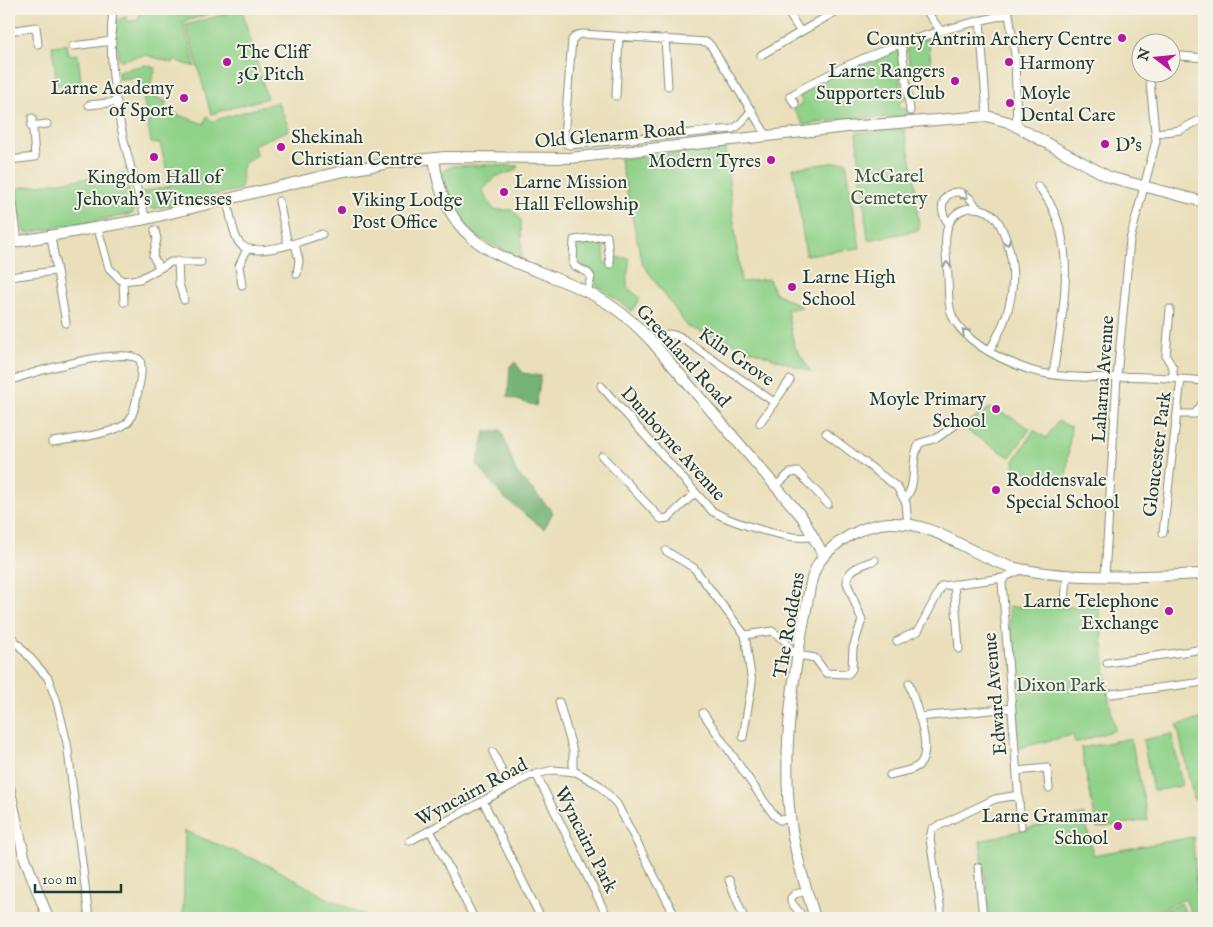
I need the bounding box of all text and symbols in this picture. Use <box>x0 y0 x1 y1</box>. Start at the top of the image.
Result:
place label: County Antrim Archery Centre <box>866 28 1112 52</box>
marker: County Antrim Archery Centre <box>1116 32 1128 44</box>
north arrow <box>1130 32 1180 82</box>
place label: The Cliff 3G Pitch <box>237 41 312 87</box>
text: N <box>1134 46 1155 64</box>
place label: Harmony <box>1019 52 1095 76</box>
marker: The Cliff 3G Pitch <box>221 56 233 68</box>
marker: Harmony <box>1003 56 1015 68</box>
place label: Larne Rangers Supporters Club <box>816 60 945 106</box>
marker: Larne Rangers Supporters Club <box>949 75 961 87</box>
place label: Larne Academy of Sport <box>50 77 175 123</box>
place label: Moyle Dental Care <box>1020 82 1116 128</box>
marker: Larne Academy of Sport <box>178 92 190 104</box>
marker: Moyle Dental Care <box>1004 97 1016 109</box>
street label: Old Glenarm Road <box>534 117 687 155</box>
place label: Shekinah Christian Centre <box>291 126 422 172</box>
place label: D's <box>1115 134 1142 158</box>
marker: D's <box>1099 138 1111 150</box>
marker: Shekinah Christian Centre <box>275 141 287 153</box>
place label: Modern Tyres <box>648 150 761 174</box>
marker: Kingdom Hall of Jehovah's Witnesses <box>148 151 160 163</box>
marker: Modern Tyres <box>765 154 777 166</box>
park label: McGarel Cemetery <box>850 165 928 211</box>
place label: Kingdom Hall of Jehovah's Witnesses <box>74 166 232 212</box>
place label: Larne Mission Hall Fellowship <box>514 171 639 217</box>
marker: Larne Mission Hall Fellowship <box>498 186 510 198</box>
place label: Viking Lodge Post Office <box>351 189 463 235</box>
one-way arrow <box>960 189 969 199</box>
marker: Viking Lodge Post Office <box>336 204 348 216</box>
one-way arrow <box>1001 238 1011 246</box>
one-way arrow <box>942 261 953 269</box>
place label: Larne High School <box>802 266 896 312</box>
marker: Larne High School <box>786 281 798 293</box>
street label: Greenland Road <box>630 300 736 413</box>
street label: Laharna Avenue <box>1088 314 1120 444</box>
street label: Kiln Grove <box>693 323 779 393</box>
one-way arrow <box>962 329 971 338</box>
street label: Dunboyne Avenue <box>615 382 730 507</box>
place label: Moyle Primary School <box>869 388 987 434</box>
street label: Gloucester Park <box>1138 389 1178 518</box>
marker: Moyle Primary School <box>990 403 1002 415</box>
place label: Roddensvale Special School <box>1006 469 1120 515</box>
marker: Roddensvale Special School <box>990 484 1002 496</box>
street label: The Roddens <box>769 570 811 680</box>
place label: Larne Telephone Exchange <box>1023 590 1159 636</box>
marker: Larne Telephone Exchange <box>1163 605 1175 617</box>
street label: Edward Avenue <box>979 631 1013 756</box>
park label: Dixon Park <box>1016 674 1107 698</box>
street label: Wyncairn Road <box>412 753 533 832</box>
street label: Wyncairn Park <box>548 783 623 898</box>
place label: Larne Grammar School <box>981 805 1109 851</box>
marker: Larne Grammar School <box>1112 820 1124 832</box>
scale bar <box>35 862 121 894</box>
text: 100 m <box>42 870 78 889</box>

